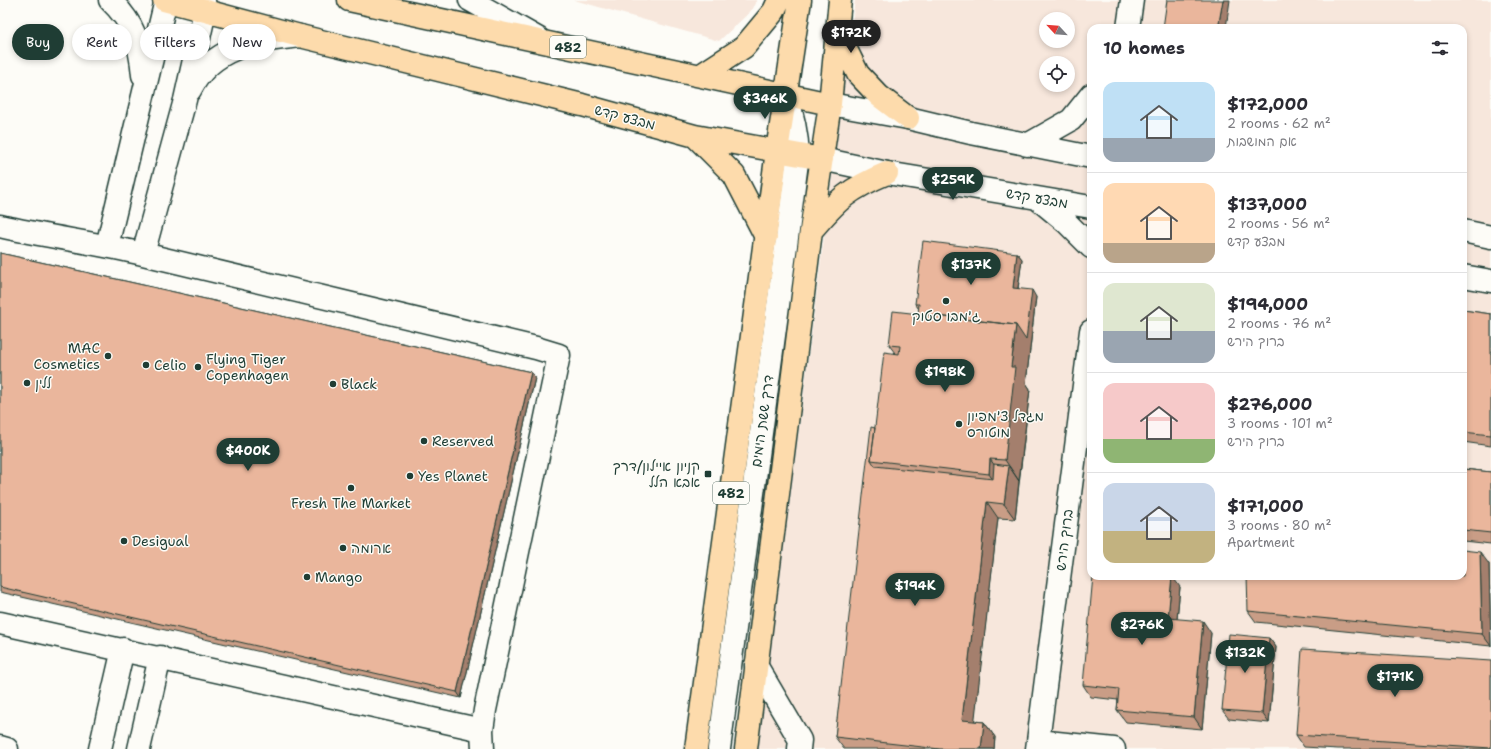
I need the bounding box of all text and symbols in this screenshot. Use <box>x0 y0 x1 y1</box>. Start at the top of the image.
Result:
north arrow <box>1039 12 1075 48</box>
map controls <box>1039 12 1075 92</box>
pin: $172K <box>823 20 879 54</box>
chip: Buy <box>12 24 64 60</box>
chip: Rent <box>72 24 132 60</box>
chip: Filters <box>140 24 210 60</box>
chip: New <box>218 24 276 60</box>
text: $172K <box>831 24 871 41</box>
road number: 482 <box>550 36 586 58</box>
text: 10 homes <box>1103 37 1185 59</box>
icon: filters <box>1429 37 1451 59</box>
button: locate <box>1039 56 1075 92</box>
pin: $346K <box>737 86 793 120</box>
text: $346K <box>743 90 787 107</box>
text: $172,000 <box>1227 93 1308 115</box>
icon: home <box>1135 98 1183 146</box>
street label: מבצע קדש <box>592 100 658 134</box>
text: 2 rooms · 62 m² <box>1227 115 1331 132</box>
text: אם המושבות <box>1227 133 1297 150</box>
pin: $259K <box>925 167 981 201</box>
text: $259K <box>931 171 975 188</box>
street label: מבצע קדש <box>1005 184 1069 212</box>
text: $137,000 <box>1227 193 1307 215</box>
icon: home <box>1135 199 1183 247</box>
text: 2 rooms · 56 m² <box>1227 215 1330 232</box>
text: מבצע קדש <box>1227 233 1285 250</box>
pin: $137K <box>943 252 999 286</box>
text: $137K <box>951 256 991 273</box>
text: $194,000 <box>1227 293 1308 315</box>
marker: ג'מבו סטוק <box>941 296 951 306</box>
icon: home <box>1135 299 1183 347</box>
place label: ג'מבו סטוק <box>912 307 981 325</box>
text: 2 rooms · 76 m² <box>1227 315 1331 332</box>
text: ברוך הירש <box>1227 333 1285 350</box>
place label: MAC Cosmetics <box>34 339 100 373</box>
place label: Flying Tiger Copenhagen <box>206 350 289 384</box>
marker: MAC Cosmetics <box>103 351 113 361</box>
place label: Celio <box>154 356 186 374</box>
pin: $198K <box>917 359 973 393</box>
marker: Celio <box>141 360 151 370</box>
marker: Flying Tiger Copenhagen <box>193 362 203 372</box>
text: $198K <box>924 363 966 380</box>
place label: ללין <box>35 374 52 392</box>
street label: דרך ששת הימים <box>747 374 777 468</box>
place label: Black <box>341 375 377 393</box>
marker: ללין <box>22 378 32 388</box>
marker: Black <box>328 379 338 389</box>
text: $276,000 <box>1227 393 1312 415</box>
icon: home <box>1135 399 1183 447</box>
place label: מגדל צ'מפיון מוטורס <box>967 407 1044 441</box>
text: 3 rooms · 101 m² <box>1227 415 1333 432</box>
marker: מגדל צ'מפיון מוטורס <box>954 419 964 429</box>
place label: Reserved <box>432 432 494 450</box>
text: ברוך הירש <box>1227 433 1285 450</box>
marker: Reserved <box>419 436 429 446</box>
pin: $400K <box>220 438 276 472</box>
text: $400K <box>226 442 270 459</box>
place label: קניון איילון/דרך אבא הלל <box>613 457 700 491</box>
place label: Yes Planet <box>418 467 488 485</box>
marker: קניון איילון/דרך אבא הלל <box>703 469 713 479</box>
marker: Yes Planet <box>405 471 415 481</box>
road number: 482 <box>713 482 749 504</box>
marker: Fresh The Market <box>346 483 356 493</box>
place label: Fresh The Market <box>291 494 411 512</box>
text: $171,000 <box>1227 495 1304 517</box>
icon: home <box>1135 499 1183 547</box>
street label: ברוך הירש <box>1051 508 1077 572</box>
text: 3 rooms · 80 m² <box>1227 517 1331 534</box>
place label: Desigual <box>132 532 189 550</box>
text: Apartment <box>1227 534 1295 551</box>
marker: Desigual <box>119 536 129 546</box>
place label: ארומה <box>351 539 391 557</box>
marker: ארומה <box>338 543 348 553</box>
place label: Mango <box>315 568 363 586</box>
marker: Mango <box>302 572 312 582</box>
pin: $194K <box>887 573 943 607</box>
text: $194K <box>894 577 936 594</box>
pin: $276K <box>1114 612 1170 646</box>
text: $276K <box>1120 616 1164 633</box>
pin: $132K <box>1217 640 1273 674</box>
text: $132K <box>1225 644 1265 661</box>
pin: $171K <box>1367 664 1423 698</box>
text: $171K <box>1376 668 1414 685</box>

